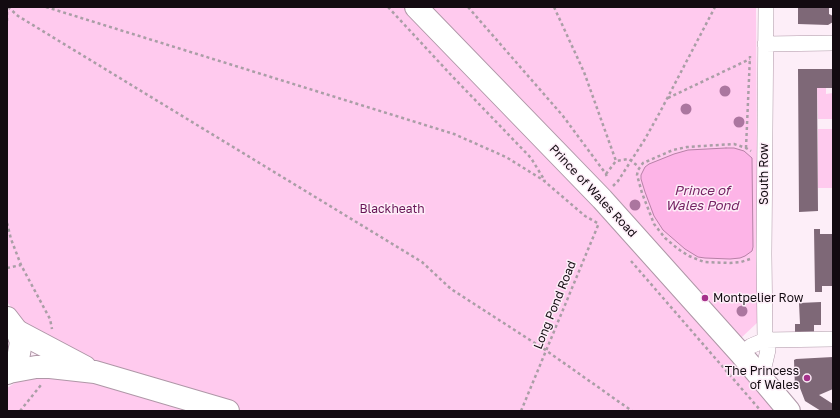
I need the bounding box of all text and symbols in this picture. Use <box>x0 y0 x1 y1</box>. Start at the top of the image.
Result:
street label: Prince of Wales Road <box>546 142 640 240</box>
street label: South Row <box>757 143 771 205</box>
water label: Prince of Wales Pond <box>665 183 739 214</box>
park label: Blackheath <box>359 202 425 216</box>
street label: Long Pond Road <box>531 259 579 351</box>
place label: Montpelier Row <box>713 291 803 305</box>
marker: Montpelier Row <box>700 293 710 303</box>
place label: The Princess of Wales <box>725 364 799 392</box>
marker: The Princess of Wales <box>802 373 812 383</box>

